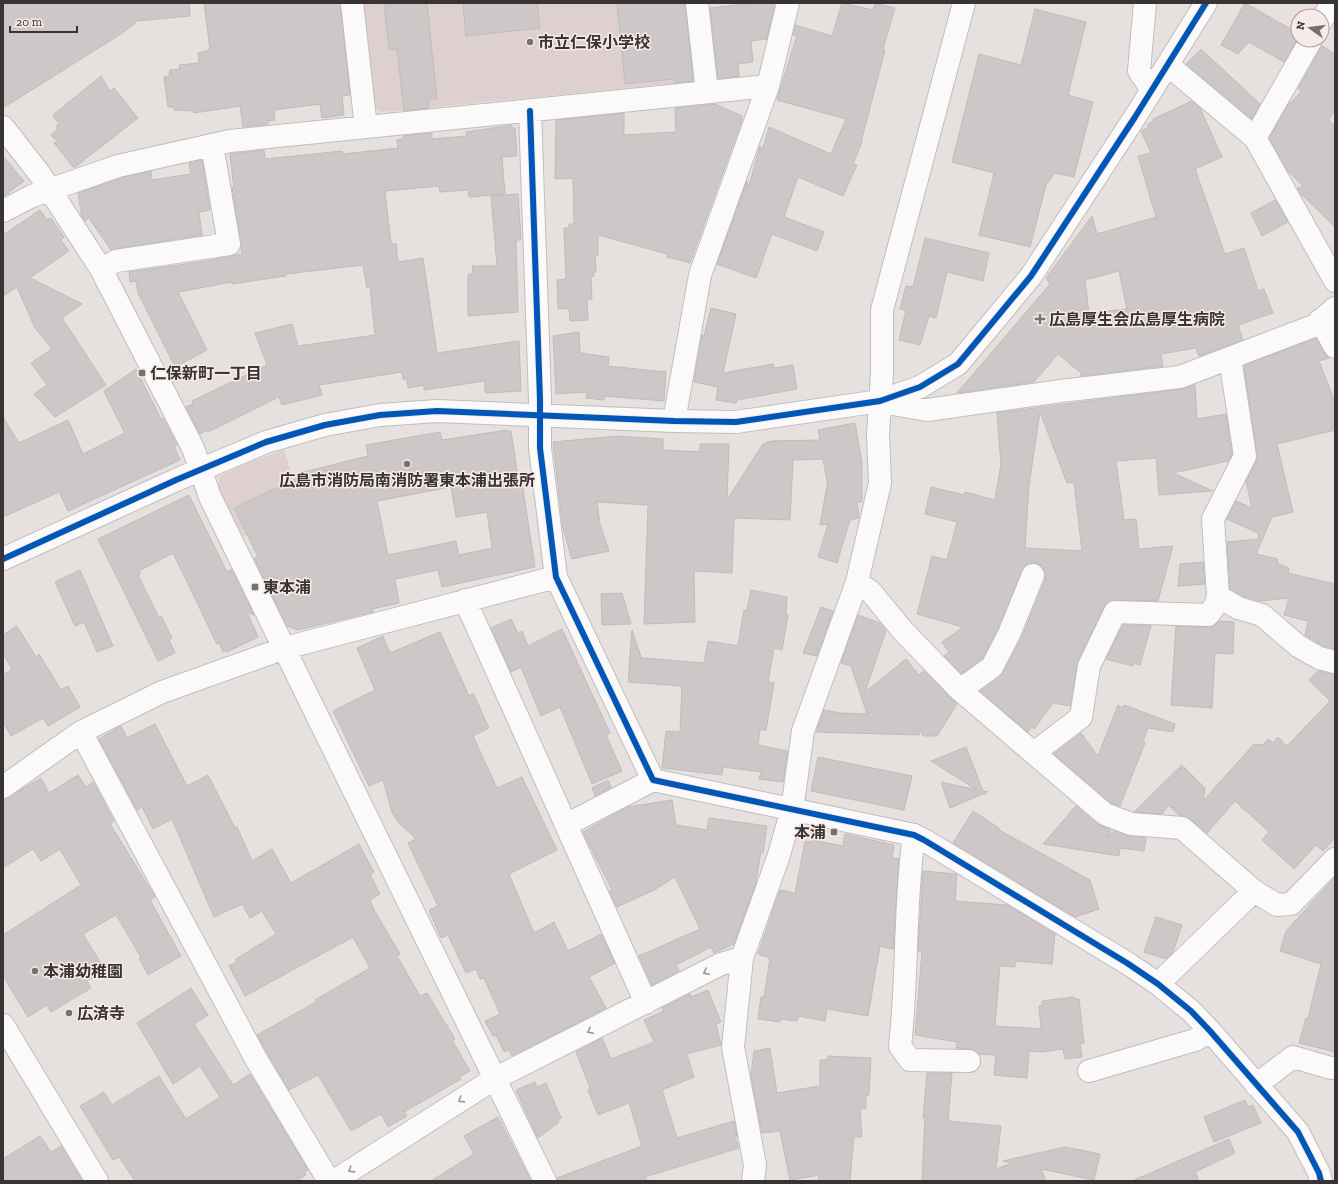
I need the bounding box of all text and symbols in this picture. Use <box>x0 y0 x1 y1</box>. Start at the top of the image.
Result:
scale bar <box>10 8 77 34</box>
north arrow <box>1290 8 1330 48</box>
text: 20 m <box>16 15 43 29</box>
text: N <box>1293 19 1308 31</box>
place label: 市立仁保小学校 <box>538 33 650 52</box>
marker: 市立仁保小学校 <box>525 37 535 47</box>
place label: 広島厚生会広島厚生病院 <box>1049 310 1225 329</box>
marker: 広島厚生会広島厚生病院 <box>1034 313 1046 325</box>
place label: 仁保新町一丁目 <box>150 364 262 383</box>
marker: 仁保新町一丁目 <box>137 368 147 378</box>
marker: 広島市消防局南消防署東本浦出張所 <box>402 459 412 469</box>
place label: 広島市消防局南消防署東本浦出張所 <box>279 471 535 490</box>
place label: 東本浦 <box>263 578 311 597</box>
marker: 東本浦 <box>250 582 260 592</box>
place label: 本浦 <box>794 823 826 842</box>
marker: 本浦 <box>829 827 839 837</box>
place label: 本浦幼稚園 <box>43 962 123 981</box>
marker: 本浦幼稚園 <box>30 966 40 976</box>
one-way arrow <box>702 968 710 975</box>
place label: 広済寺 <box>77 1004 125 1023</box>
marker: 広済寺 <box>64 1008 74 1018</box>
one-way arrow <box>586 1026 594 1034</box>
one-way arrow <box>458 1096 465 1103</box>
one-way arrow <box>348 1165 355 1173</box>

